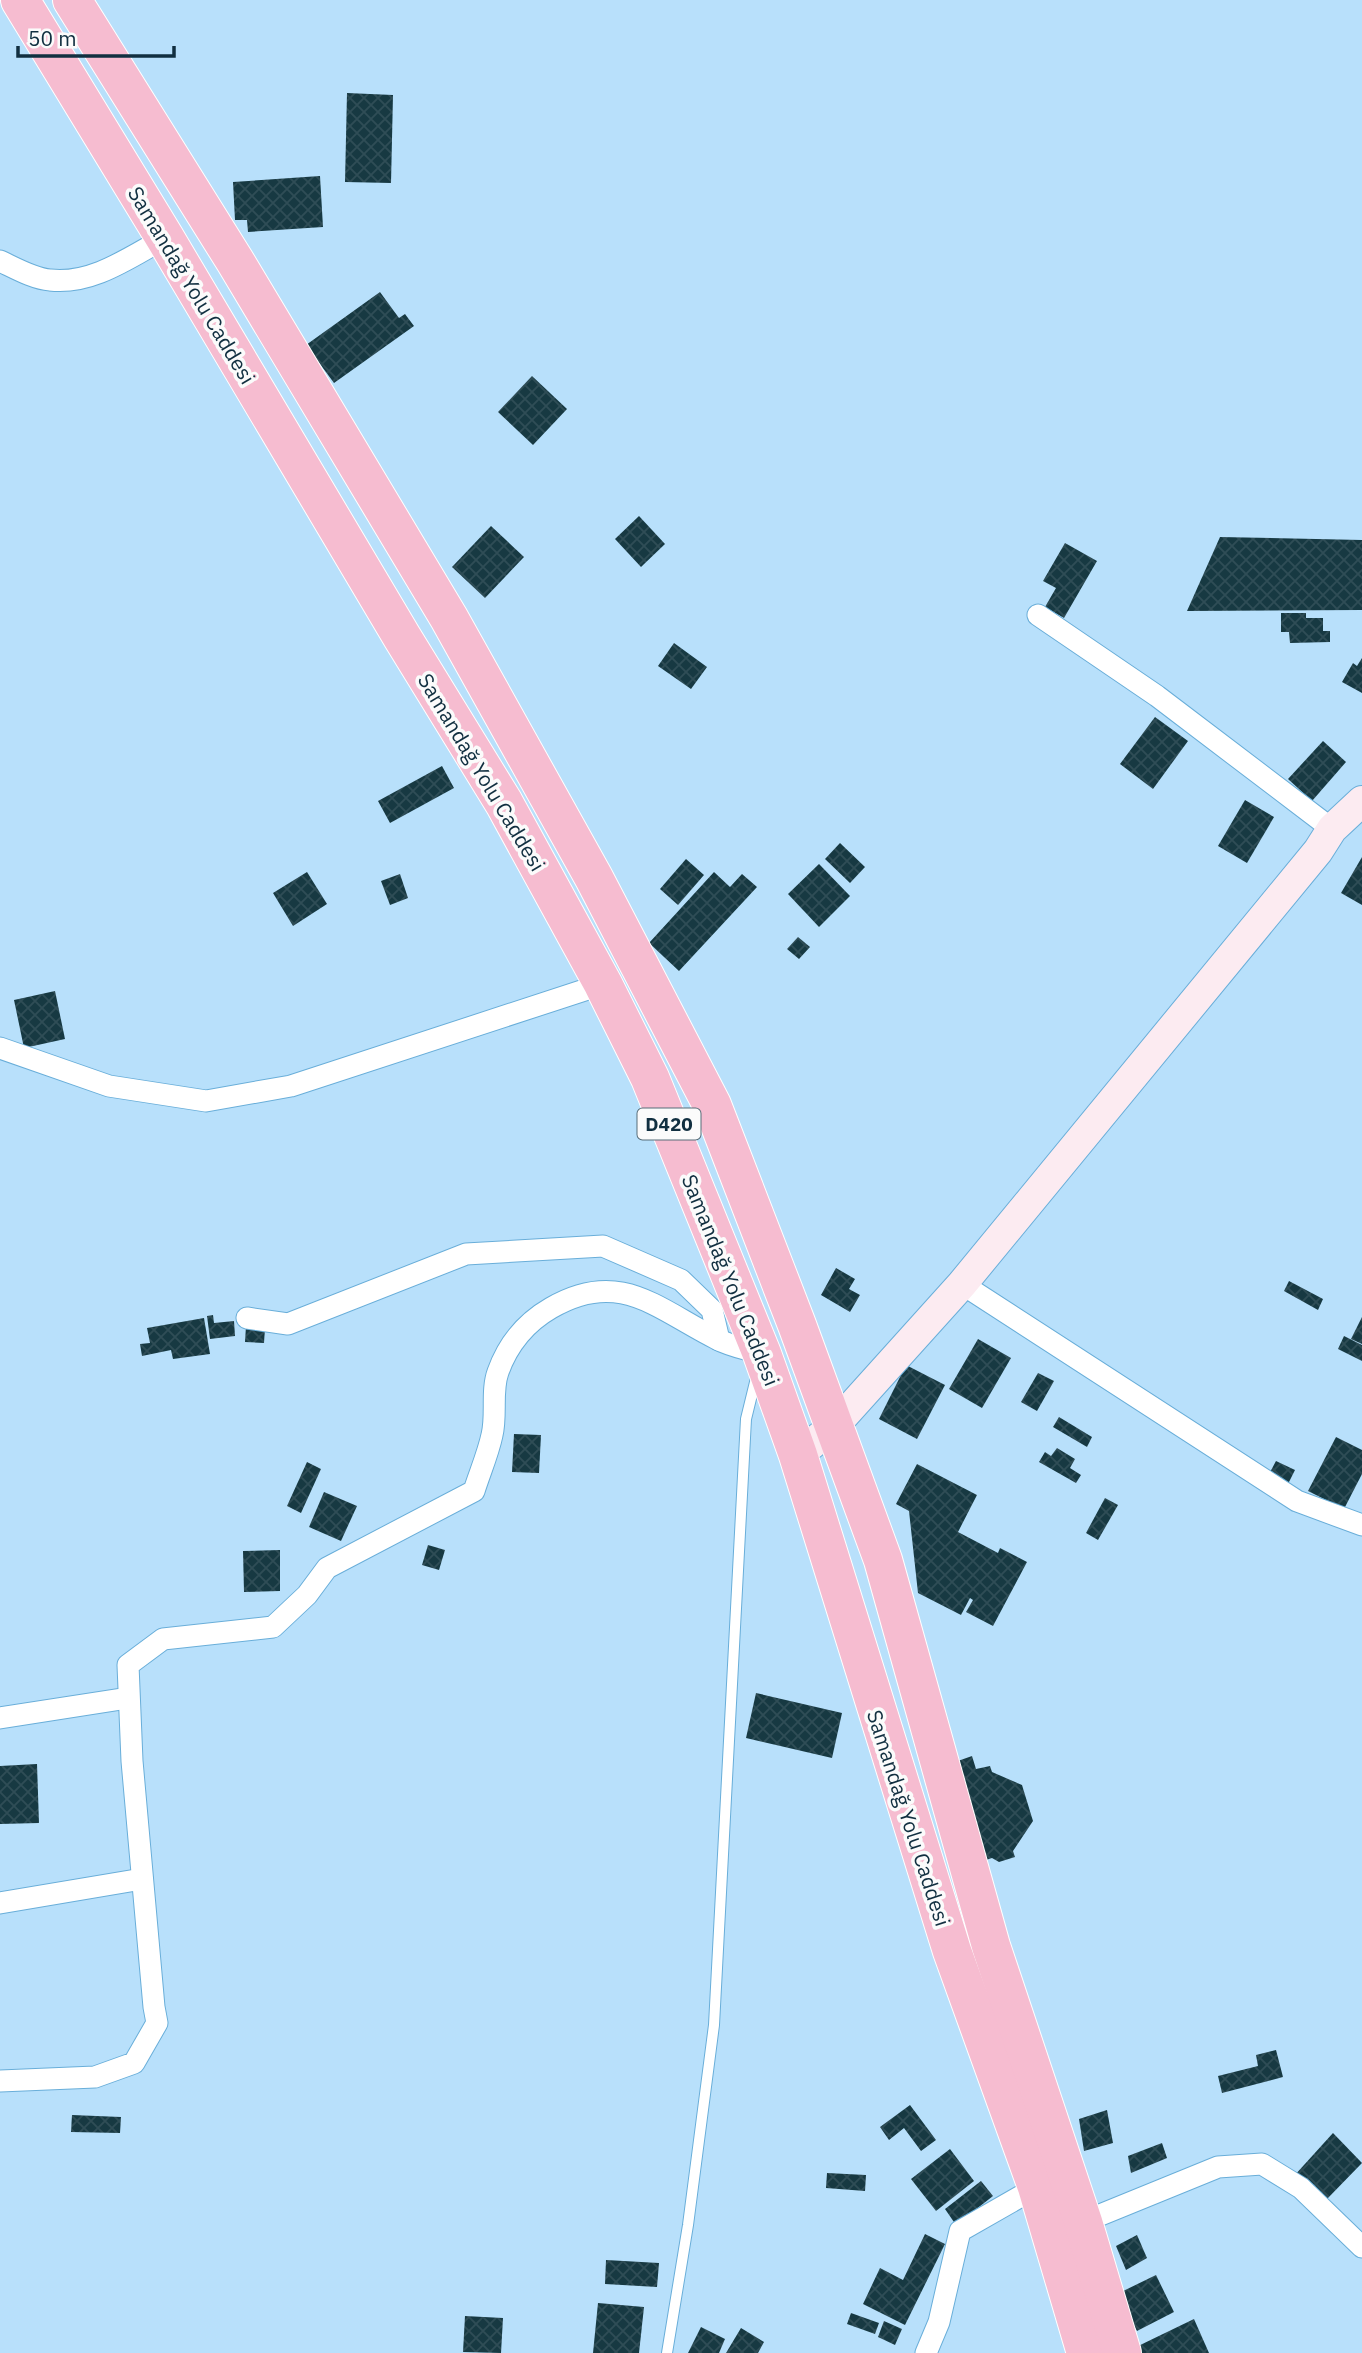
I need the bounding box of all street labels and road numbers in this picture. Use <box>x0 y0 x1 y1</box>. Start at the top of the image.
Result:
street label: Samandağ Yolu Caddesi <box>122 181 262 389</box>
street label: Samandağ Yolu Caddesi <box>412 668 552 876</box>
road number: D420 <box>638 1108 700 1140</box>
street label: Samandağ Yolu Caddesi <box>676 1170 786 1390</box>
street label: Samandağ Yolu Caddesi <box>861 1706 957 1930</box>

